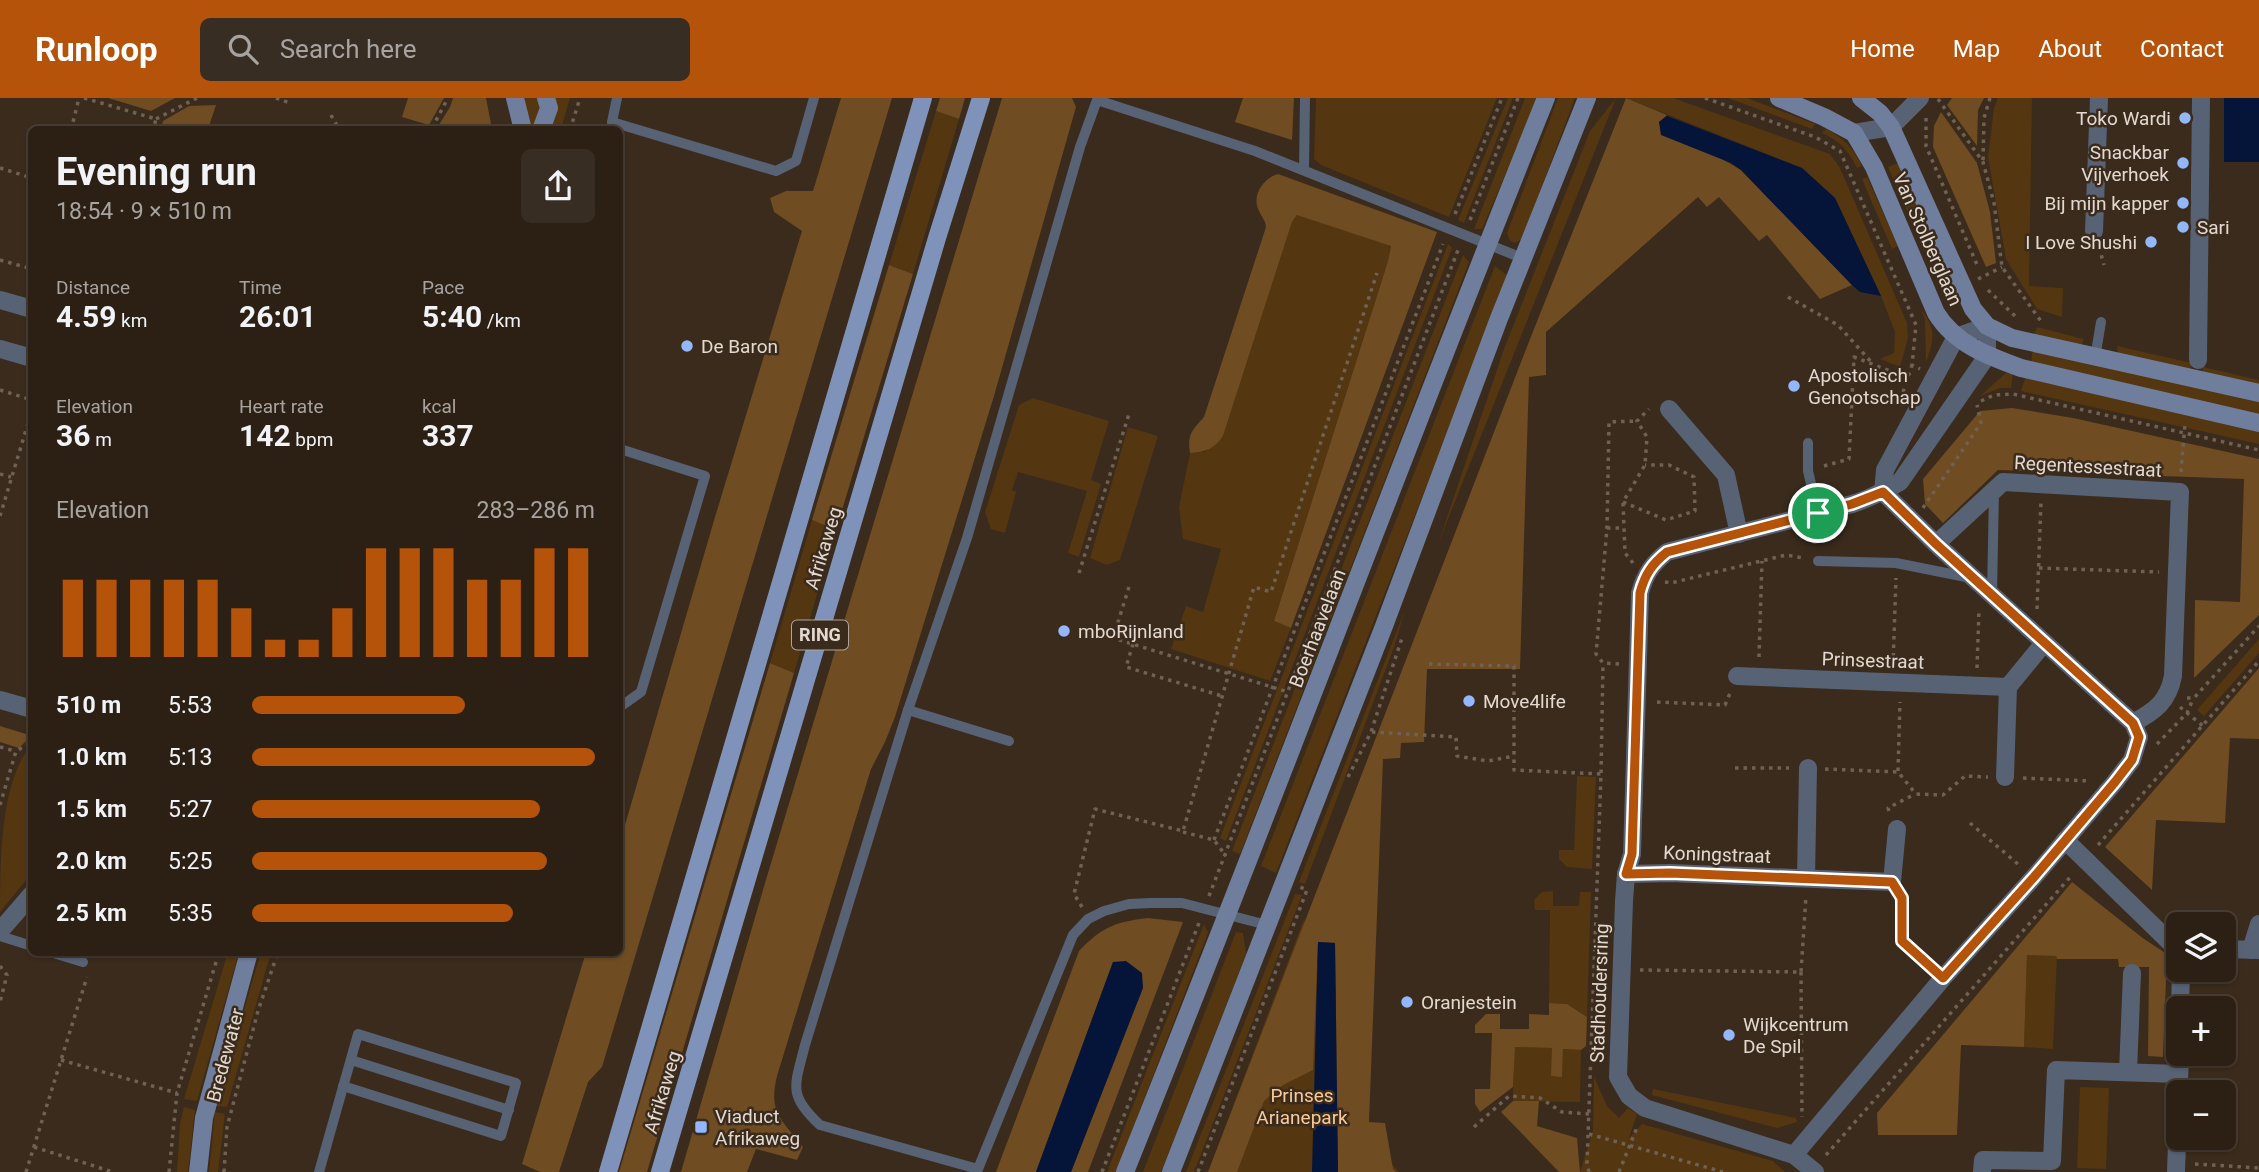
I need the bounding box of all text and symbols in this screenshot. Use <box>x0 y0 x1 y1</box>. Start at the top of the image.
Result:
search box <box>200 18 690 81</box>
text: Runloop <box>35 30 158 69</box>
icon: search <box>224 30 262 68</box>
text: Search here <box>280 34 416 64</box>
text: Home <box>1850 35 1915 63</box>
text: Map <box>1953 35 2000 63</box>
text: About <box>2038 35 2102 63</box>
text: Contact <box>2140 35 2224 63</box>
place label: Toko Wardi <box>2076 107 2171 130</box>
marker: Toko Wardi <box>2177 110 2193 126</box>
place label: Snackbar Vijverhoek <box>2081 141 2170 186</box>
button: share <box>521 149 595 223</box>
text: Evening run <box>56 150 257 194</box>
marker: Snackbar Vijverhoek <box>2175 155 2191 171</box>
street label: Van Stolberglaan <box>1888 169 1967 309</box>
place label: Bij mijn kapper <box>2044 192 2170 215</box>
marker: Bij mijn kapper <box>2175 195 2191 211</box>
text: 18:54 · 9 × 510 m <box>56 198 232 225</box>
place label: Sari <box>2197 216 2230 239</box>
marker: Sari <box>2175 219 2191 235</box>
place label: I Love Shushi <box>2025 231 2137 254</box>
marker: I Love Shushi <box>2143 234 2159 250</box>
text: Distance <box>56 276 130 299</box>
text: Time <box>239 276 282 299</box>
text: Pace <box>422 276 464 299</box>
text: 4.59 <box>56 299 116 334</box>
text: 26:01 <box>239 299 316 334</box>
text: 5:40 <box>422 299 482 334</box>
text: km <box>116 309 147 332</box>
text: /km <box>482 309 521 332</box>
place label: De Baron <box>701 335 778 358</box>
marker: De Baron <box>679 338 695 354</box>
place label: Apostolisch Genootschap <box>1808 364 1921 409</box>
marker: Apostolisch Genootschap <box>1786 378 1802 394</box>
text: Elevation <box>56 395 133 418</box>
text: Heart rate <box>239 395 324 418</box>
text: kcal <box>422 395 456 418</box>
text: 36 <box>56 418 90 453</box>
text: 142 <box>239 418 291 453</box>
text: 337 <box>422 418 474 453</box>
text: m <box>90 428 112 451</box>
text: bpm <box>291 428 333 451</box>
street label: Regentessestraat <box>2013 451 2162 482</box>
pin <box>1788 483 1848 543</box>
icon: arrive <box>1799 494 1837 532</box>
text: Elevation <box>56 497 149 524</box>
text: 283–286 m <box>476 497 595 524</box>
street label: Afrikaweg <box>800 504 847 592</box>
street label: Boerhaavelaan <box>1284 566 1351 691</box>
road number: RING <box>792 620 848 650</box>
place label: mboRijnland <box>1078 620 1184 643</box>
marker: mboRijnland <box>1056 623 1072 639</box>
street label: Prinsestraat <box>1821 647 1925 674</box>
place label: Move4life <box>1483 690 1566 713</box>
text: 510 m <box>56 692 121 719</box>
text: 5:53 <box>168 692 212 719</box>
marker: Move4life <box>1461 693 1477 709</box>
text: 1.0 km <box>56 744 127 771</box>
text: 5:13 <box>168 744 212 771</box>
text: 1.5 km <box>56 796 127 823</box>
text: 5:27 <box>168 796 212 823</box>
street label: Koningstraat <box>1663 841 1771 868</box>
text: 2.0 km <box>56 848 127 875</box>
text: 5:25 <box>168 848 212 875</box>
text: 2.5 km <box>56 900 127 927</box>
text: 5:35 <box>168 900 212 927</box>
map controls <box>2166 912 2236 1150</box>
button: layers <box>2166 912 2236 982</box>
street label: Stadhoudersring <box>1586 923 1613 1063</box>
place label: Oranjestein <box>1421 991 1517 1014</box>
marker: Oranjestein <box>1399 994 1415 1010</box>
button: + <box>2166 996 2236 1066</box>
street label: Bredewater <box>202 1005 249 1105</box>
place label: Wijkcentrum De Spil <box>1743 1013 1849 1058</box>
marker: Wijkcentrum De Spil <box>1721 1027 1737 1043</box>
street label: Afrikaweg <box>639 1048 686 1136</box>
button: − <box>2166 1080 2236 1150</box>
park label: Prinses Arianepark <box>1256 1084 1348 1129</box>
place label: Viaduct Afrikaweg <box>715 1105 800 1150</box>
marker: Viaduct Afrikaweg <box>693 1119 709 1135</box>

